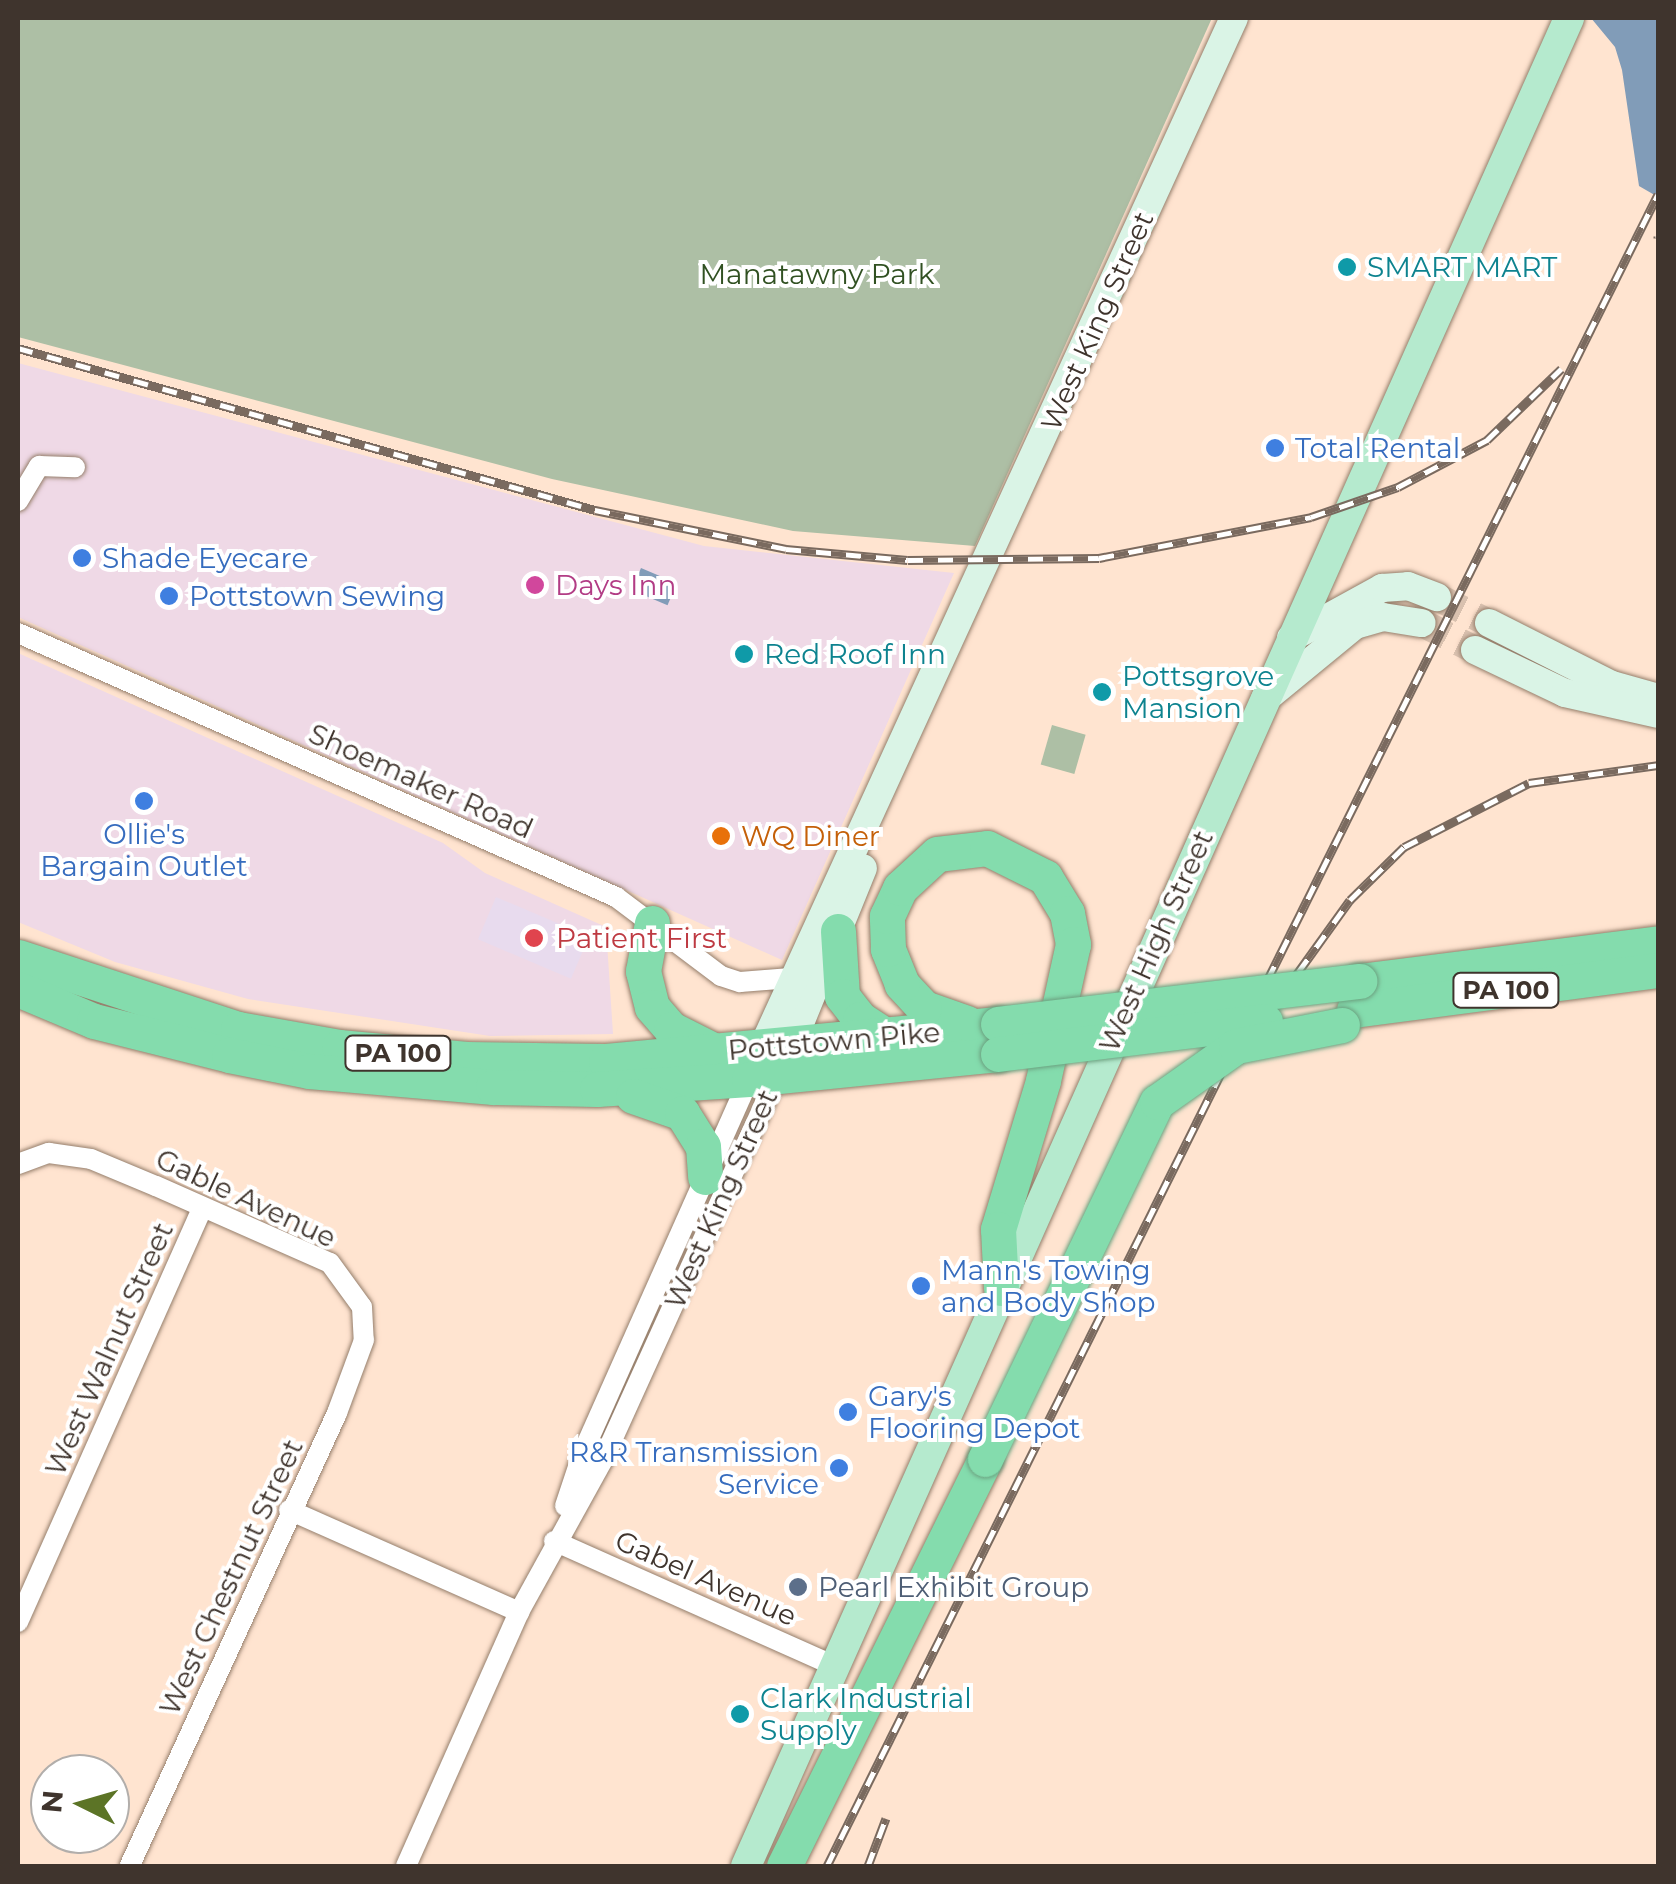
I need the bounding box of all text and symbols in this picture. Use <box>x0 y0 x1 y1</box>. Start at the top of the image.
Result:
street label: West King Street <box>1034 206 1160 436</box>
place label: SMART MART <box>1367 250 1557 284</box>
marker: SMART MART <box>1336 256 1358 278</box>
park label: Manatawny Park <box>699 257 935 291</box>
place label: Total Rental <box>1295 431 1460 465</box>
marker: Total Rental <box>1264 437 1286 459</box>
place label: Shade Eyecare <box>102 541 308 575</box>
marker: Shade Eyecare <box>71 547 93 569</box>
place label: Days Inn <box>555 568 676 602</box>
marker: Days Inn <box>524 574 546 596</box>
place label: Pottstown Sewing <box>189 579 445 613</box>
marker: Pottstown Sewing <box>158 585 180 607</box>
place label: Red Roof Inn <box>764 637 946 671</box>
marker: Red Roof Inn <box>733 643 755 665</box>
place label: Pottsgrove Mansion <box>1122 659 1274 725</box>
marker: Pottsgrove Mansion <box>1091 681 1113 703</box>
street label: Shoemaker Road <box>304 717 538 845</box>
marker: Ollie's Bargain Outlet <box>133 790 155 812</box>
place label: Ollie's Bargain Outlet <box>40 817 248 883</box>
place label: WQ Diner <box>741 819 880 853</box>
marker: WQ Diner <box>710 825 732 847</box>
street label: West High Street <box>1092 825 1220 1057</box>
place label: Patient First <box>556 921 727 955</box>
marker: Patient First <box>521 925 547 951</box>
road number: PA 100 <box>1451 970 1561 1010</box>
street label: Pottstown Pike <box>727 1015 941 1067</box>
road number: PA 100 <box>343 1033 453 1073</box>
street label: West King Street <box>658 1084 784 1314</box>
street label: Gable Avenue <box>151 1142 341 1254</box>
street label: West Walnut Street <box>38 1217 180 1481</box>
place label: Mann's Towing and Body Shop <box>941 1253 1155 1319</box>
marker: Mann's Towing and Body Shop <box>910 1275 932 1297</box>
place label: Gary's Flooring Depot <box>868 1379 1080 1445</box>
marker: Gary's Flooring Depot <box>837 1401 859 1423</box>
street label: West Chestnut Street <box>152 1434 310 1720</box>
place label: R&R Transmission Service <box>569 1435 819 1501</box>
marker: R&R Transmission Service <box>828 1457 850 1479</box>
street label: Gabel Avenue <box>610 1523 802 1633</box>
place label: Pearl Exhibit Group <box>818 1570 1089 1604</box>
marker: Pearl Exhibit Group <box>787 1576 809 1598</box>
place label: Clark Industrial Supply <box>760 1681 972 1747</box>
marker: Clark Industrial Supply <box>729 1703 751 1725</box>
north arrow <box>30 1754 130 1854</box>
text: N <box>34 1789 70 1814</box>

